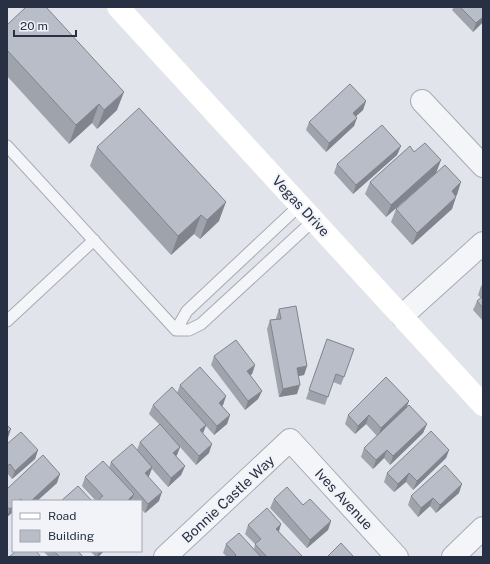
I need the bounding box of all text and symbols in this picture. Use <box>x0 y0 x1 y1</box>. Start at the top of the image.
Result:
scale bar <box>14 12 76 38</box>
text: 20 m <box>20 19 48 33</box>
street label: Vegas Drive <box>269 172 333 240</box>
street label: Bonnie Castle Way <box>179 452 278 546</box>
street label: Ives Avenue <box>312 465 376 533</box>
legend <box>12 500 142 552</box>
text: Road <box>48 509 76 523</box>
text: Building <box>48 529 94 543</box>

